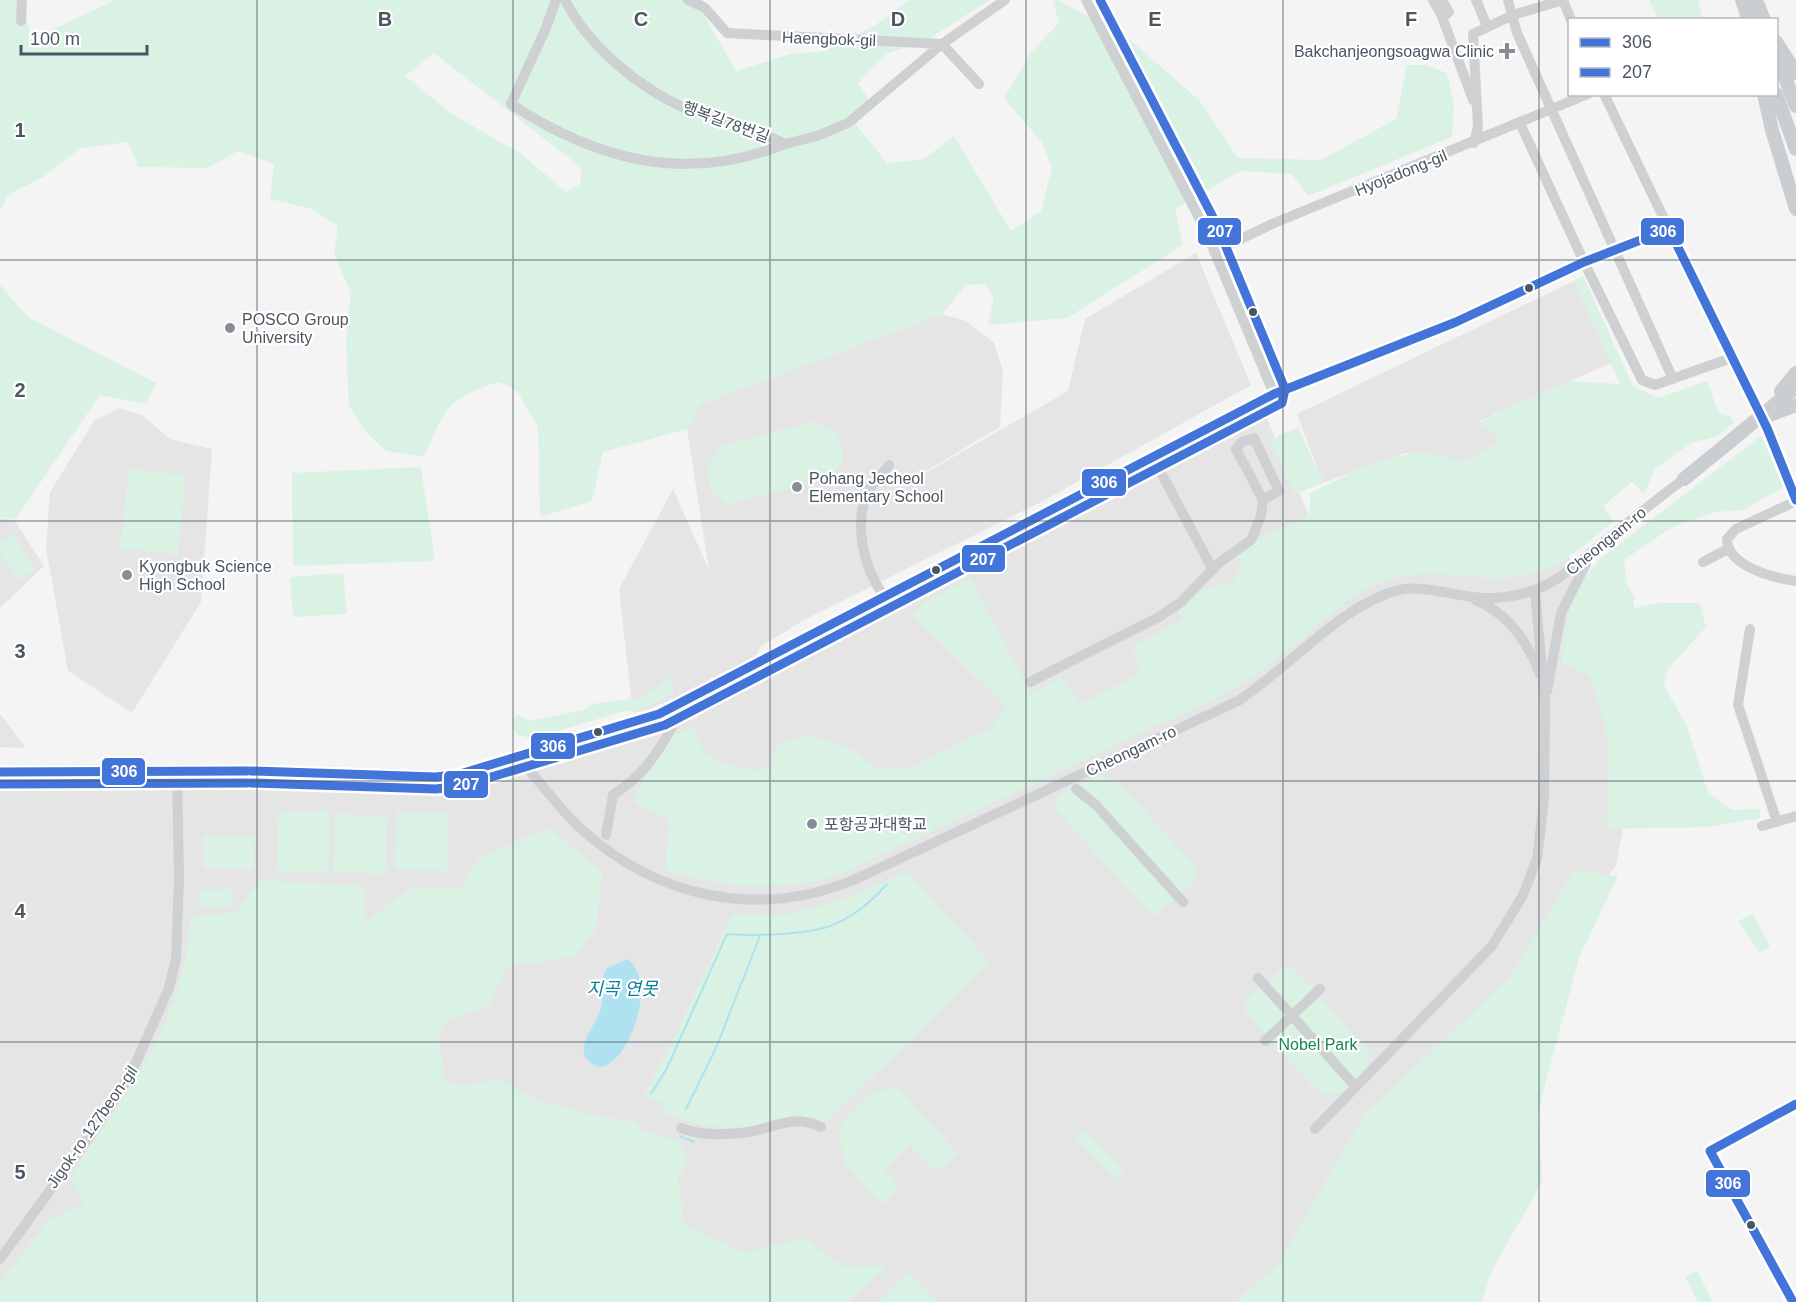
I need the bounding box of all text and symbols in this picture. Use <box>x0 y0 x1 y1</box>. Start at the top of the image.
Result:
text: B <box>378 8 392 30</box>
text: C <box>634 8 648 30</box>
text: D <box>891 8 905 30</box>
text: E <box>1148 8 1162 30</box>
text: F <box>1405 8 1417 30</box>
scale bar <box>21 18 147 56</box>
legend <box>1568 18 1778 96</box>
text: 100 m <box>30 29 80 49</box>
street label: Haengbok-gil <box>782 29 876 49</box>
text: 306 <box>1622 32 1652 52</box>
marker: Bakchanjeongsoagwa Clinic <box>1498 42 1516 60</box>
place label: Bakchanjeongsoagwa Clinic <box>1294 43 1494 60</box>
text: 207 <box>1622 62 1652 82</box>
street label: 행복길78번길 <box>680 98 772 146</box>
text: 1 <box>14 119 26 141</box>
street label: Hyojadong-gil <box>1352 147 1450 199</box>
line badge: 207 <box>1197 217 1242 246</box>
line badge: 306 <box>1640 217 1685 246</box>
text: 207 <box>1207 223 1233 240</box>
text: 306 <box>1650 223 1676 240</box>
unlabelled marker <box>1523 282 1535 294</box>
unlabelled marker <box>1247 306 1259 318</box>
place label: POSCO Group University <box>242 311 349 346</box>
marker: POSCO Group University <box>223 321 237 335</box>
text: 2 <box>14 379 26 401</box>
line badge: 306 <box>1081 468 1127 497</box>
place label: Pohang Jecheol Elementary School <box>809 470 943 505</box>
text: 306 <box>1091 474 1117 491</box>
marker: Pohang Jecheol Elementary School <box>790 480 804 494</box>
street label: Cheongam-ro <box>1563 504 1649 578</box>
line badge: 207 <box>961 544 1006 573</box>
text: 207 <box>970 551 996 568</box>
place label: Kyongbuk Science High School <box>139 558 272 593</box>
unlabelled marker <box>930 564 942 576</box>
marker: Kyongbuk Science High School <box>120 568 134 582</box>
text: 3 <box>14 640 26 662</box>
street label: Cheongam-ro <box>1083 723 1179 779</box>
unlabelled marker <box>592 726 604 738</box>
line badge: 306 <box>530 732 576 760</box>
text: 306 <box>540 738 566 755</box>
line badge: 306 <box>101 757 146 786</box>
text: 306 <box>111 763 137 780</box>
line badge: 207 <box>443 770 489 799</box>
text: 207 <box>453 776 479 793</box>
place label: 포항공과대학교 <box>824 816 927 833</box>
marker: 포항공과대학교 <box>805 817 819 831</box>
text: 4 <box>14 900 26 922</box>
water label: 지곡 연못 <box>586 979 659 999</box>
park label: Nobel Park <box>1278 1036 1359 1053</box>
street label: Jigok-ro 127beon-gil <box>43 1063 141 1191</box>
text: 5 <box>14 1161 26 1183</box>
line badge: 306 <box>1705 1169 1751 1198</box>
text: 306 <box>1715 1175 1741 1192</box>
unlabelled marker <box>1745 1219 1757 1231</box>

